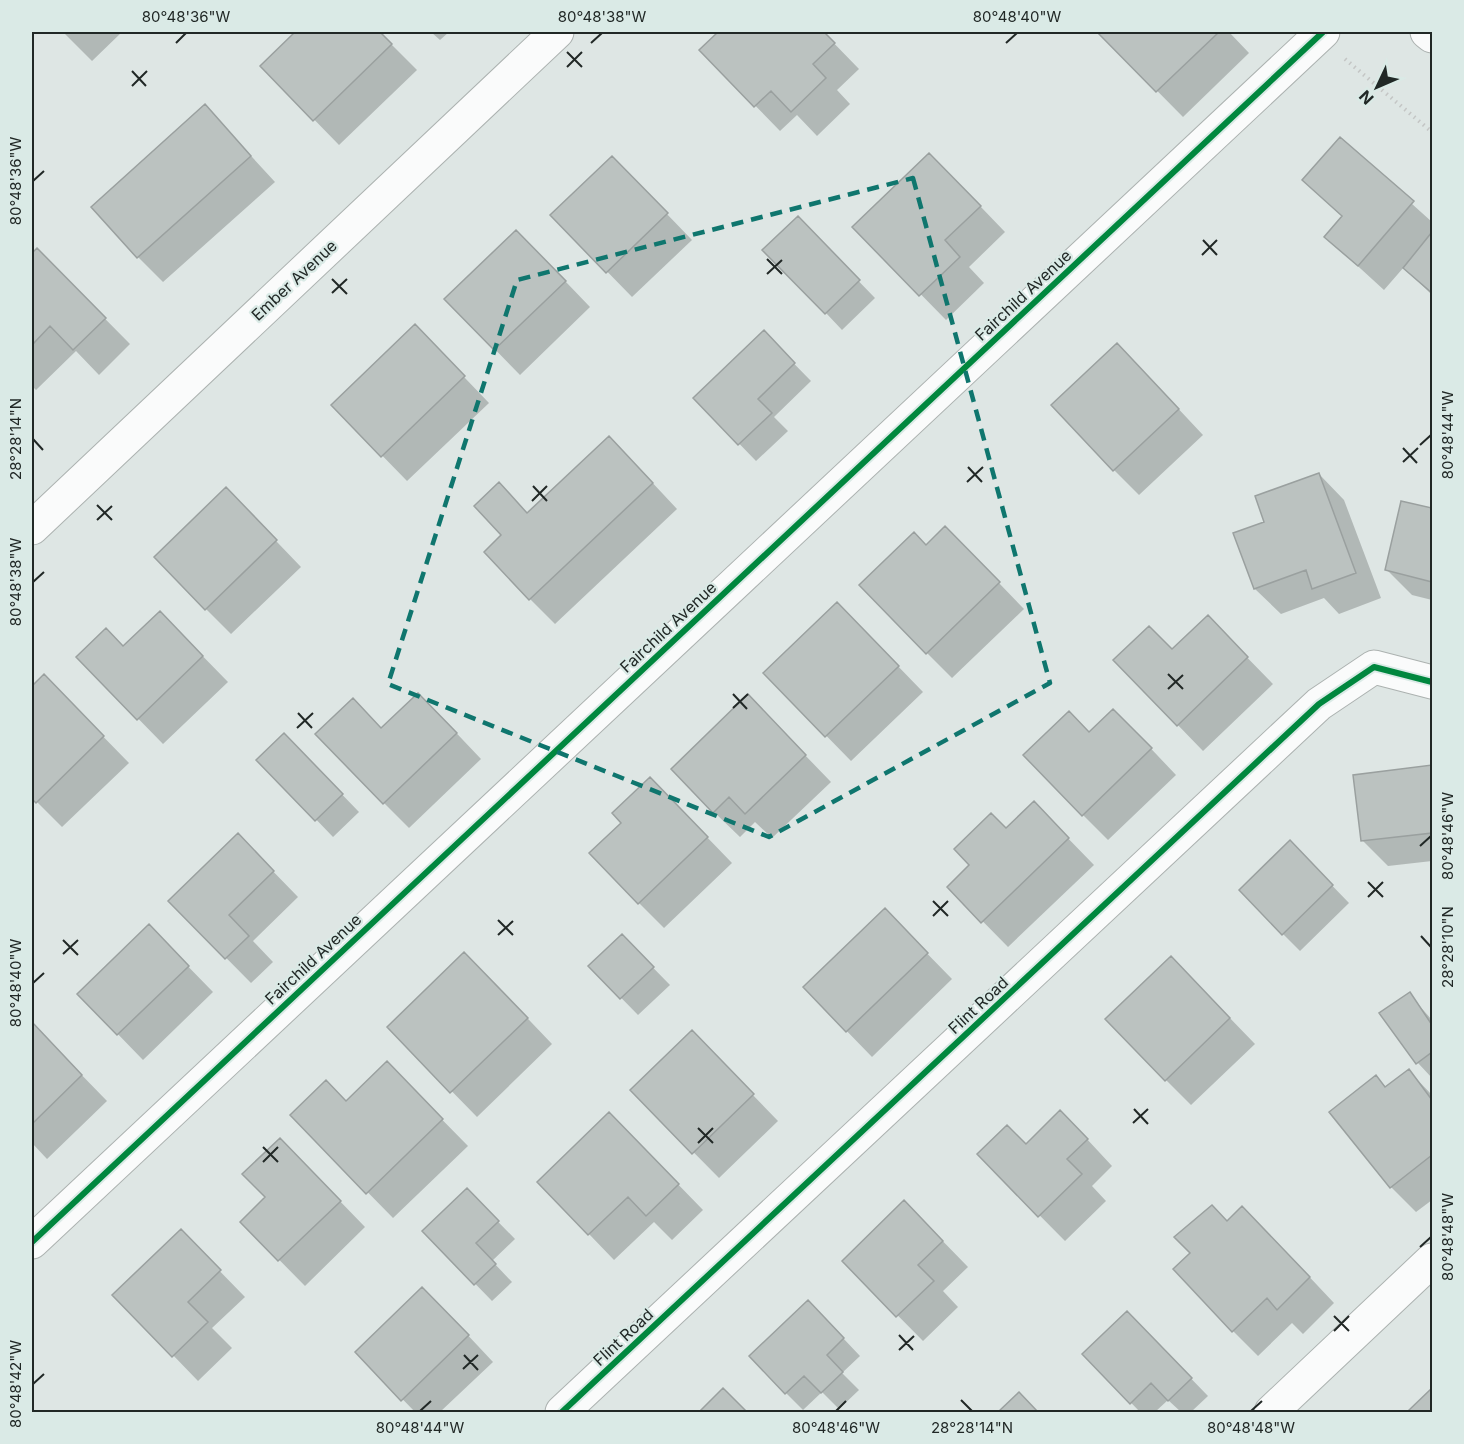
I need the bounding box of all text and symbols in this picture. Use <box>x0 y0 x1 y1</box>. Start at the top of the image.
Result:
text: 80°48'36"W <box>142 7 231 26</box>
text: 80°48'38"W <box>558 7 647 26</box>
text: 80°48'40"W <box>973 7 1061 26</box>
north arrow <box>1347 57 1407 117</box>
text: N <box>1355 86 1378 109</box>
text: 80°48'36"W <box>6 136 25 225</box>
street label: Ember Avenue <box>247 235 341 325</box>
street label: Fairchild Avenue <box>971 245 1075 345</box>
text: 80°48'44"W <box>1438 390 1457 479</box>
text: 28°28'14"N <box>6 398 25 480</box>
text: 80°48'38"W <box>6 537 25 626</box>
street label: Fairchild Avenue <box>616 577 720 677</box>
text: 80°48'46"W <box>1438 792 1457 880</box>
text: 28°28'10"N <box>1438 906 1457 988</box>
street label: Fairchild Avenue <box>261 909 365 1009</box>
text: 80°48'40"W <box>6 939 25 1027</box>
street label: Flint Road <box>944 972 1012 1038</box>
text: 80°48'48"W <box>1438 1193 1457 1281</box>
street label: Flint Road <box>589 1304 657 1370</box>
text: 80°48'42"W <box>6 1340 25 1428</box>
text: 80°48'44"W <box>376 1418 465 1437</box>
text: 80°48'46"W <box>792 1418 880 1437</box>
text: 28°28'14"N <box>931 1418 1013 1437</box>
text: 80°48'48"W <box>1207 1418 1295 1437</box>

